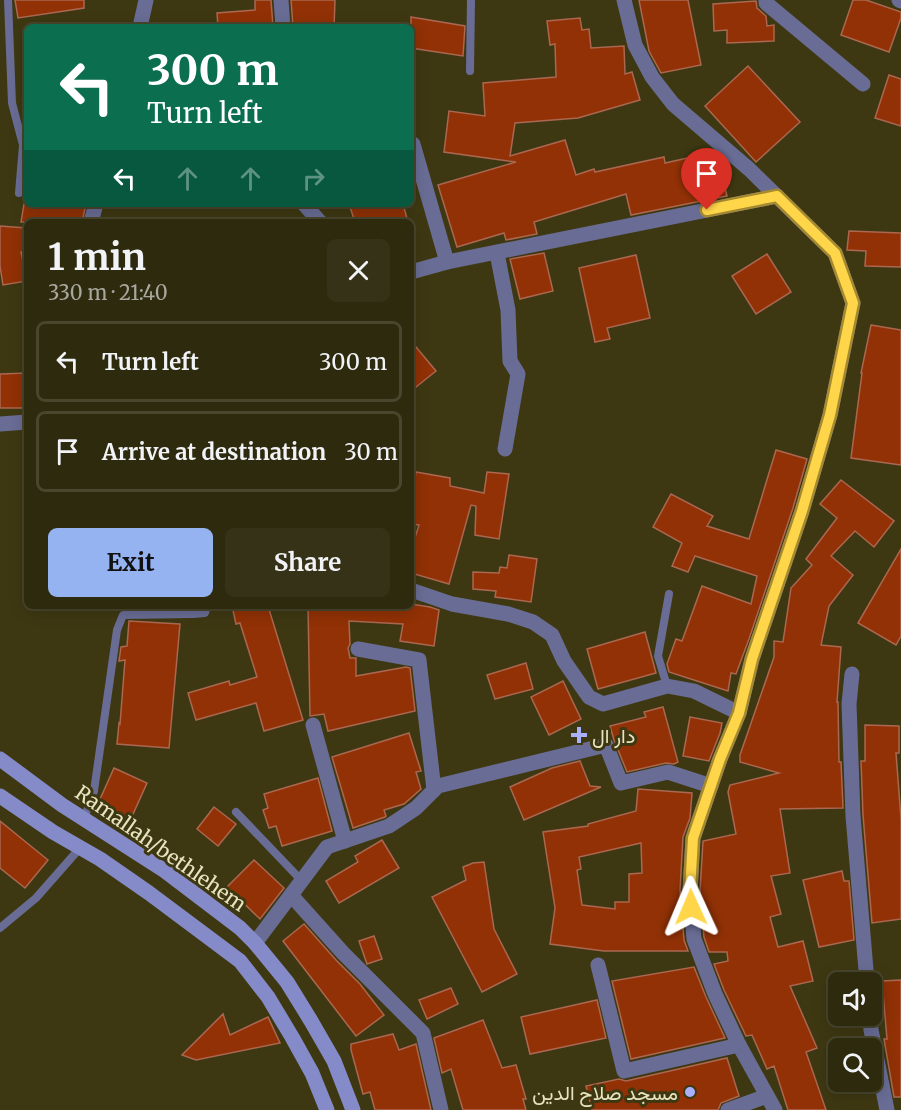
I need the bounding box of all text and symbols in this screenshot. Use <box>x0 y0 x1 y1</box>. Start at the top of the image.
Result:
text: 300 m <box>147 44 279 96</box>
icon: left <box>48 48 126 126</box>
text: Turn left <box>147 96 262 130</box>
pin <box>681 148 732 210</box>
icon: arrive <box>690 157 723 190</box>
icon: left <box>108 162 141 195</box>
icon: ahead <box>171 162 204 195</box>
icon: ahead <box>234 162 267 195</box>
icon: right <box>297 162 330 195</box>
text: 1 min <box>48 235 146 280</box>
button: close <box>327 239 390 302</box>
text: 330 m · 21:40 <box>48 280 168 305</box>
icon: left <box>51 345 84 378</box>
text: Turn left <box>102 348 199 376</box>
text: 300 m <box>319 348 387 376</box>
icon: arrive <box>51 435 84 468</box>
text: Arrive at destination <box>102 438 326 466</box>
text: 30 m <box>344 438 398 466</box>
button: Exit <box>48 528 213 597</box>
button: Share <box>225 528 390 597</box>
place label: دار ال <box>592 723 635 749</box>
marker: دار ال <box>570 726 588 744</box>
street label: Ramallah/bethlehem <box>71 780 251 916</box>
position arrow <box>659 875 723 939</box>
map controls <box>828 972 882 1092</box>
button: sound <box>828 972 882 1026</box>
button: search <box>828 1038 882 1092</box>
place label: مسجد صلاح الدين <box>532 1080 678 1107</box>
marker: مسجد صلاح الدين <box>683 1085 697 1099</box>

